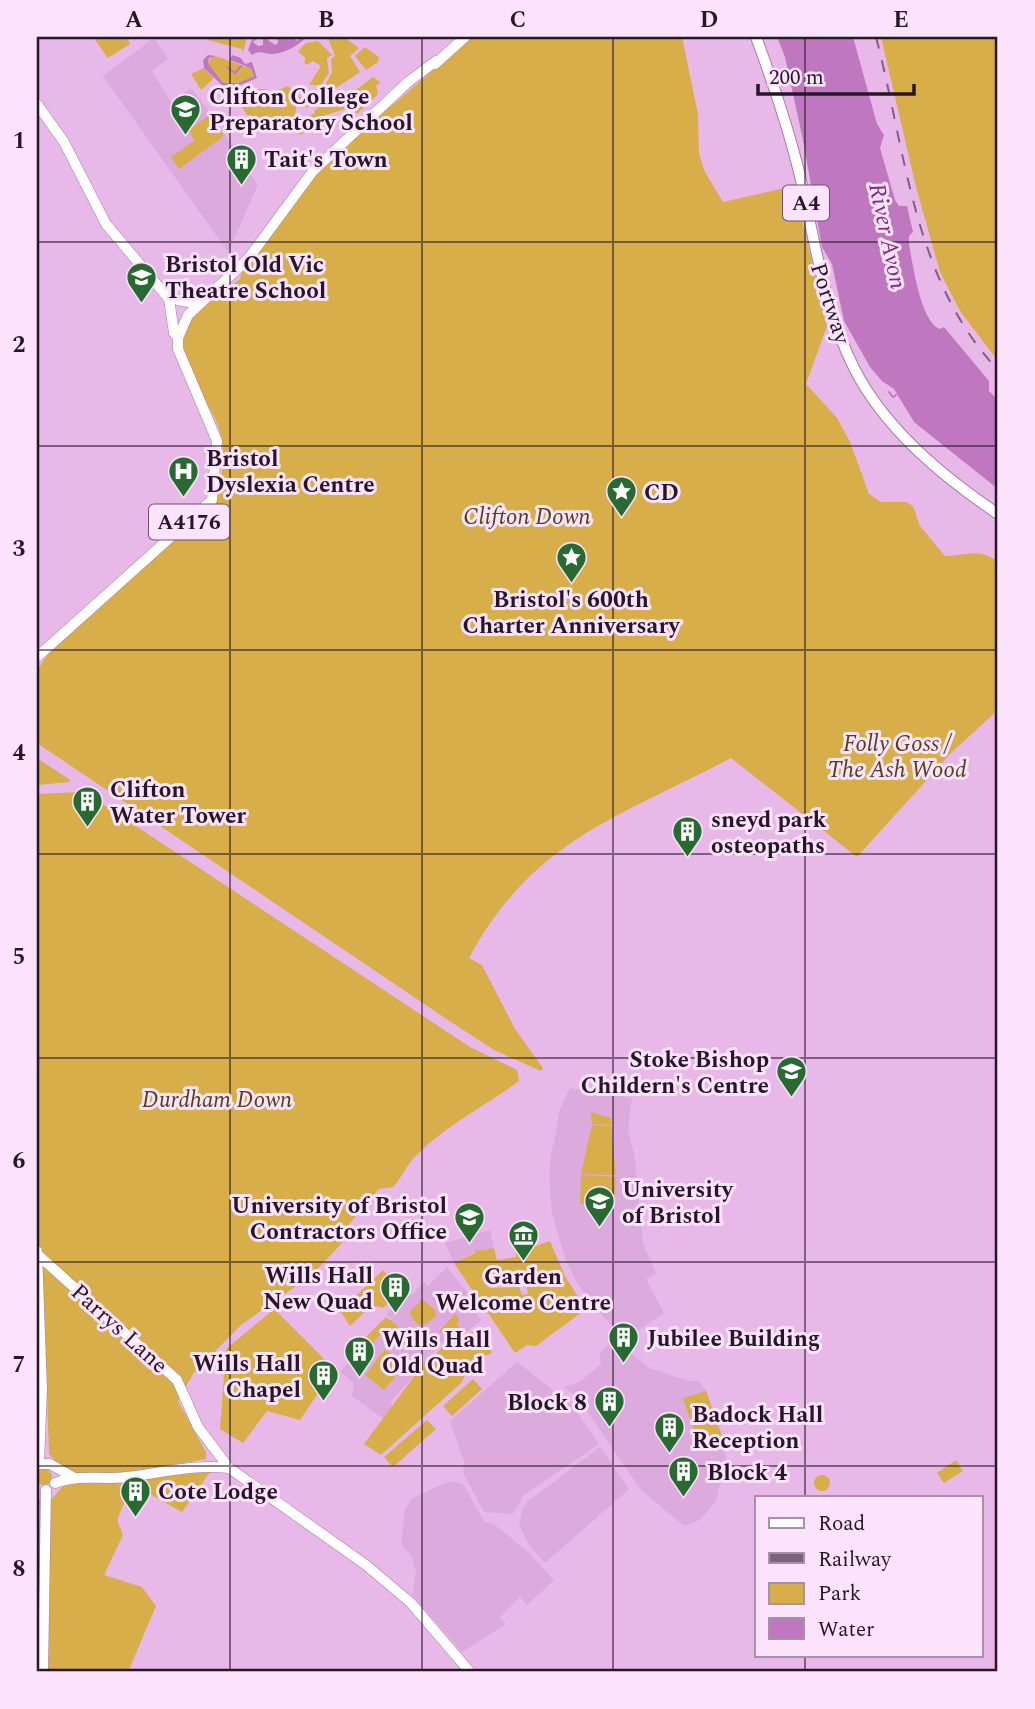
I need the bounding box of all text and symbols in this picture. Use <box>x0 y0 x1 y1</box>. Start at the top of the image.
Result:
text: A <box>125 3 143 38</box>
text: B <box>318 3 334 38</box>
text: C <box>510 3 526 38</box>
text: D <box>700 3 718 38</box>
text: E <box>893 3 909 38</box>
scale bar <box>758 52 914 96</box>
text: 200 m <box>769 62 824 94</box>
place label: Clifton College Preparatory School <box>209 80 413 141</box>
school or university icon: Clifton College Preparatory School <box>169 92 203 136</box>
text: 1 <box>13 124 25 159</box>
building icon: Tait's Town <box>224 142 258 186</box>
place label: Tait's Town <box>264 143 388 178</box>
water label: River Avon <box>858 180 916 293</box>
road number: A4 <box>783 186 829 220</box>
place label: Bristol Old Vic Theatre School <box>165 248 326 309</box>
street label: Portway <box>800 258 859 349</box>
school or university icon: Bristol Old Vic Theatre School <box>125 260 159 304</box>
text: 2 <box>13 328 26 363</box>
place label: Bristol Dyslexia Centre <box>206 442 375 503</box>
hospital icon: Bristol Dyslexia Centre <box>166 454 200 498</box>
place icon: CD <box>604 475 638 519</box>
place label: CD <box>644 476 679 511</box>
park label: Clifton Down <box>463 500 591 535</box>
road number: A4176 <box>149 504 229 540</box>
text: 3 <box>13 532 26 567</box>
place icon: Bristol's 600th Charter Anniversary <box>554 541 588 585</box>
place label: Bristol's 600th Charter Anniversary <box>463 583 680 644</box>
park label: Folly Goss / The Ash Wood <box>827 727 967 788</box>
text: 4 <box>13 736 26 771</box>
place label: Clifton Water Tower <box>110 773 246 834</box>
building icon: Clifton Water Tower <box>70 785 104 829</box>
place label: sneyd park osteopaths <box>711 803 826 864</box>
building icon: sneyd park osteopaths <box>671 815 705 859</box>
text: 5 <box>13 940 25 975</box>
place label: Stoke Bishop Childern's Centre <box>581 1043 769 1104</box>
school or university icon: Stoke Bishop Childern's Centre <box>775 1055 809 1099</box>
park label: Durdham Down <box>142 1083 292 1118</box>
text: 6 <box>13 1144 26 1179</box>
place label: University of Bristol <box>622 1173 734 1234</box>
school or university icon: University of Bristol <box>582 1185 616 1229</box>
place label: University of Bristol Contractors Office <box>231 1189 447 1250</box>
school or university icon: University of Bristol Contractors Office <box>453 1201 487 1245</box>
museum icon: Garden Welcome Centre <box>506 1218 540 1262</box>
place label: Wills Hall New Quad <box>263 1259 373 1320</box>
place label: Garden Welcome Centre <box>435 1260 611 1321</box>
building icon: Wills Hall New Quad <box>379 1271 413 1315</box>
street label: Parrys Lane <box>62 1276 176 1383</box>
building icon: Jubilee Building <box>607 1321 641 1365</box>
place label: Jubilee Building <box>647 1322 820 1357</box>
place label: Wills Hall Old Quad <box>382 1323 490 1384</box>
building icon: Wills Hall Old Quad <box>342 1335 376 1379</box>
place label: Wills Hall Chapel <box>193 1347 301 1408</box>
text: 7 <box>13 1348 25 1383</box>
building icon: Wills Hall Chapel <box>307 1359 341 1403</box>
building icon: Block 8 <box>593 1385 627 1429</box>
place label: Block 8 <box>507 1386 587 1421</box>
place label: Badock Hall Reception <box>692 1398 823 1459</box>
building icon: Badock Hall Reception <box>652 1410 686 1454</box>
building icon: Block 4 <box>667 1455 701 1499</box>
place label: Block 4 <box>707 1456 787 1491</box>
building icon: Cote Lodge <box>118 1474 152 1518</box>
place label: Cote Lodge <box>158 1475 278 1510</box>
legend <box>755 1496 982 1656</box>
text: Road <box>818 1508 865 1540</box>
text: Railway <box>818 1544 892 1576</box>
text: 8 <box>13 1552 25 1587</box>
text: Park <box>818 1578 862 1610</box>
text: Water <box>818 1614 874 1646</box>

